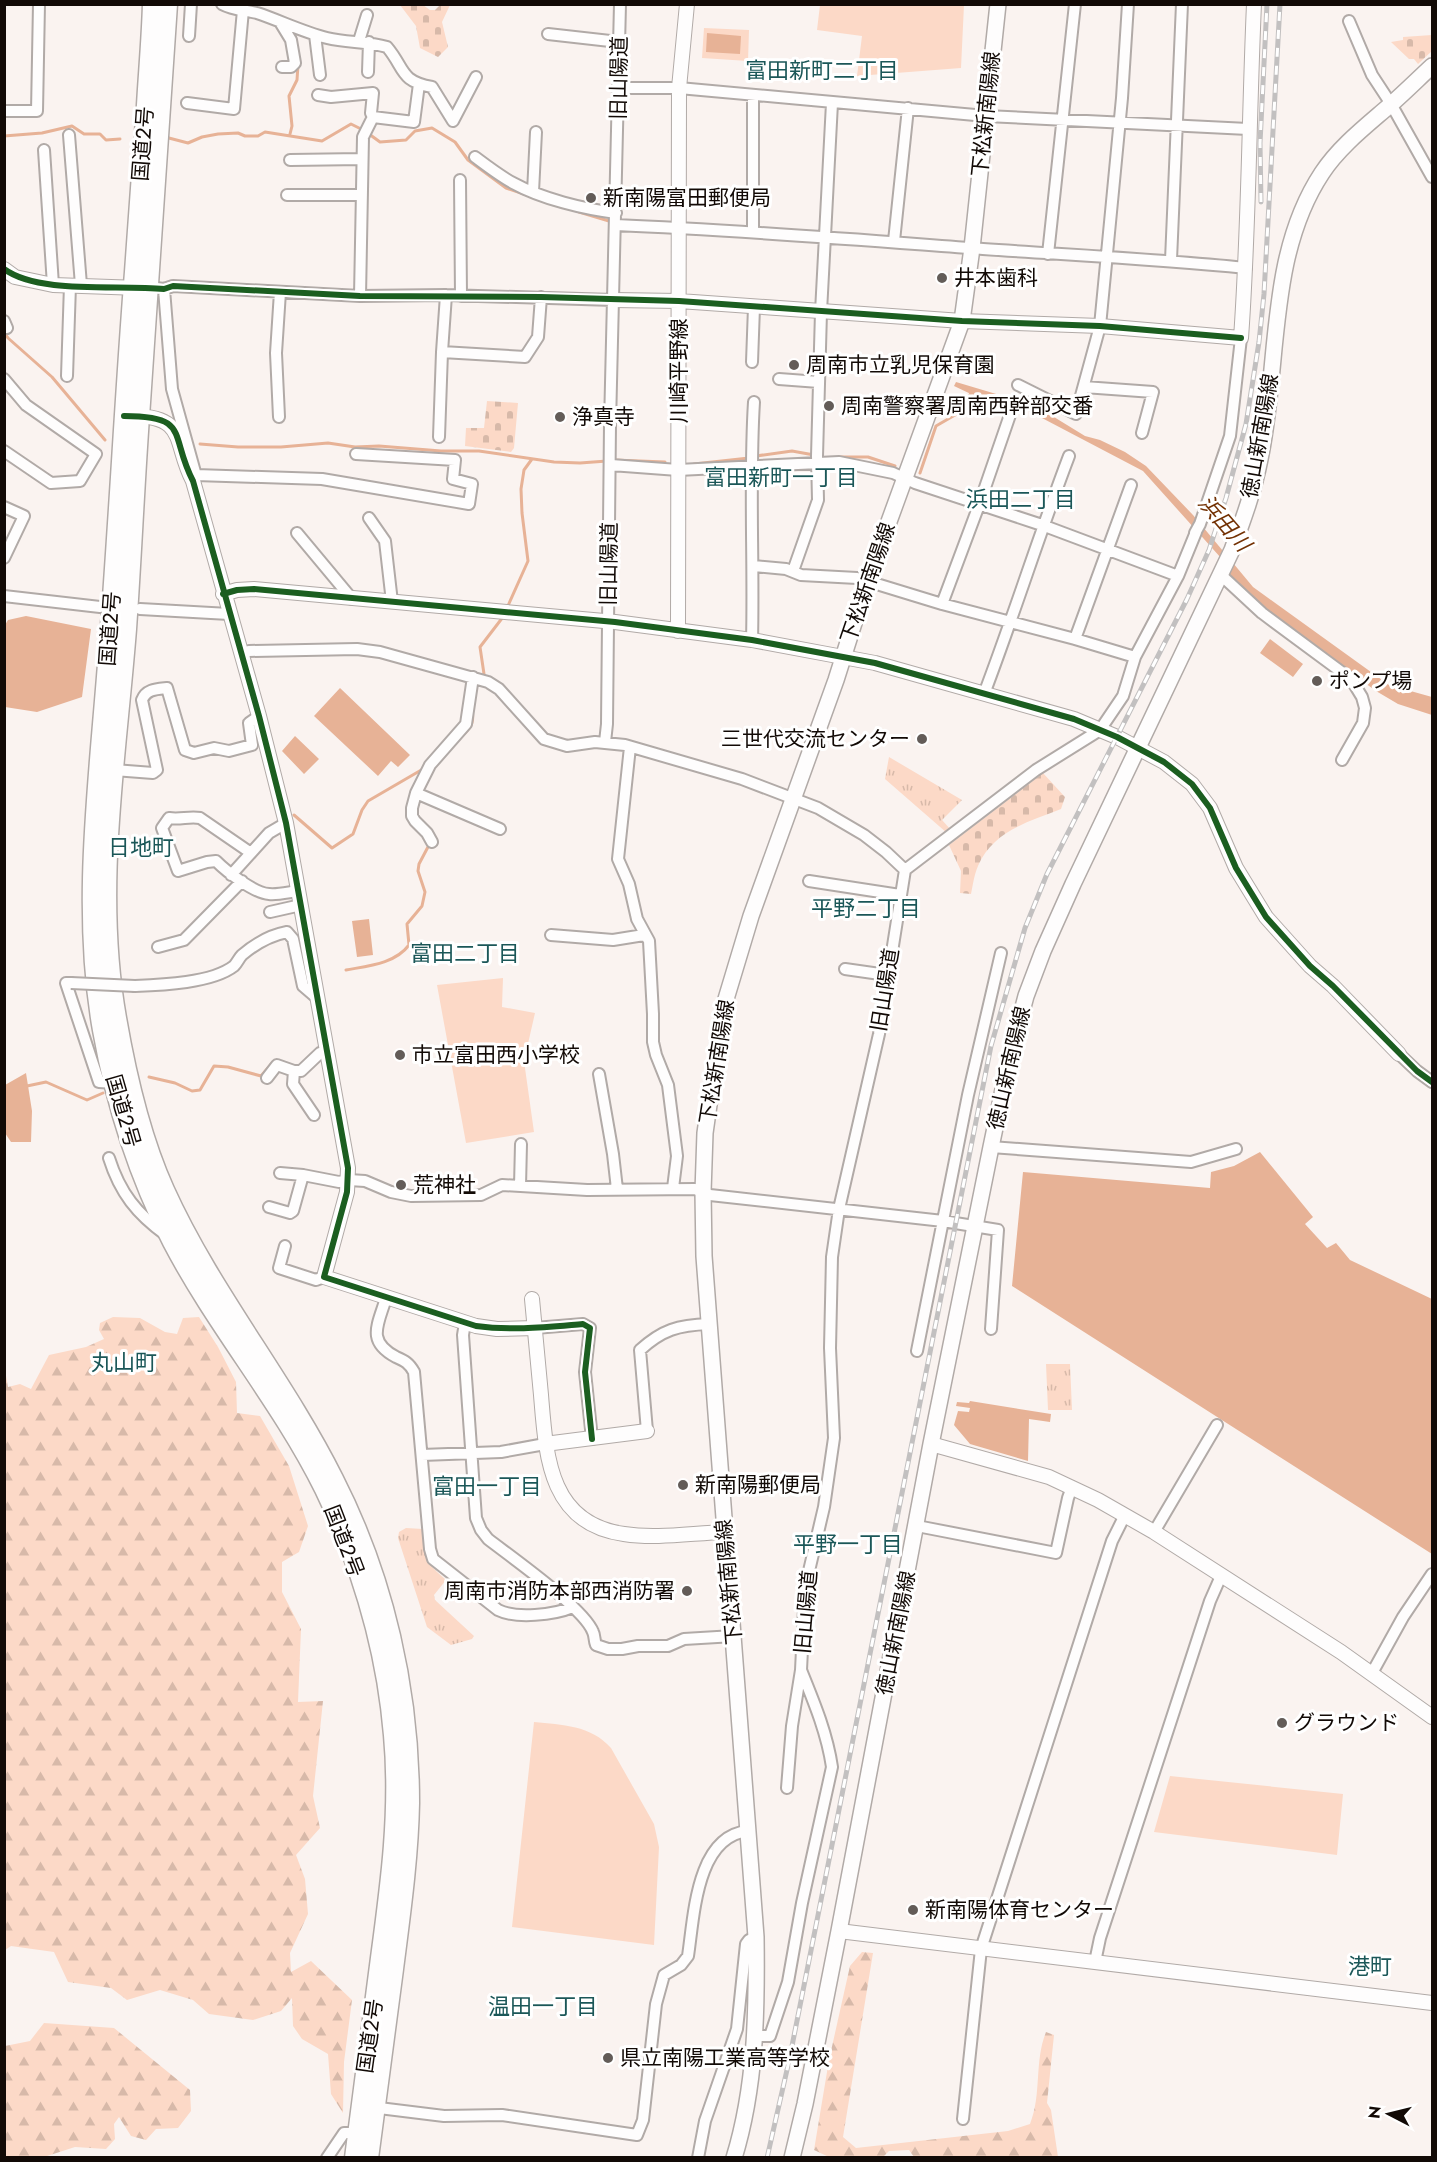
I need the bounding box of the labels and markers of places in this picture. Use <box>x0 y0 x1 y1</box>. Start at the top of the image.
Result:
place label: 新南陽富田郵便局 <box>603 183 771 213</box>
marker: 新南陽富田郵便局 <box>584 191 598 205</box>
place label: 井本歯科 <box>954 263 1038 293</box>
marker: 井本歯科 <box>935 271 949 285</box>
place label: 周南市立乳児保育園 <box>806 350 995 380</box>
marker: 周南市立乳児保育園 <box>787 358 801 372</box>
place label: 周南警察署周南西幹部交番 <box>841 391 1093 421</box>
marker: 周南警察署周南西幹部交番 <box>822 399 836 413</box>
place label: 浄真寺 <box>572 402 635 432</box>
marker: 浄真寺 <box>553 410 567 424</box>
place label: ポンプ場 <box>1329 666 1412 696</box>
marker: ポンプ場 <box>1310 674 1324 688</box>
place label: 三世代交流センター <box>721 724 910 754</box>
marker: 三世代交流センター <box>915 732 929 746</box>
place label: 市立富田西小学校 <box>412 1040 580 1070</box>
marker: 市立富田西小学校 <box>393 1048 407 1062</box>
place label: 荒神社 <box>413 1170 476 1200</box>
marker: 荒神社 <box>394 1178 408 1192</box>
place label: 新南陽郵便局 <box>695 1470 821 1500</box>
marker: 新南陽郵便局 <box>676 1478 690 1492</box>
place label: 周南市消防本部西消防署 <box>444 1576 675 1606</box>
marker: 周南市消防本部西消防署 <box>680 1584 694 1598</box>
place label: グラウンド <box>1294 1708 1399 1738</box>
marker: グラウンド <box>1275 1716 1289 1730</box>
place label: 新南陽体育センター <box>925 1895 1114 1925</box>
marker: 新南陽体育センター <box>906 1903 920 1917</box>
place label: 県立南陽工業高等学校 <box>620 2043 830 2073</box>
marker: 県立南陽工業高等学校 <box>601 2051 615 2065</box>

